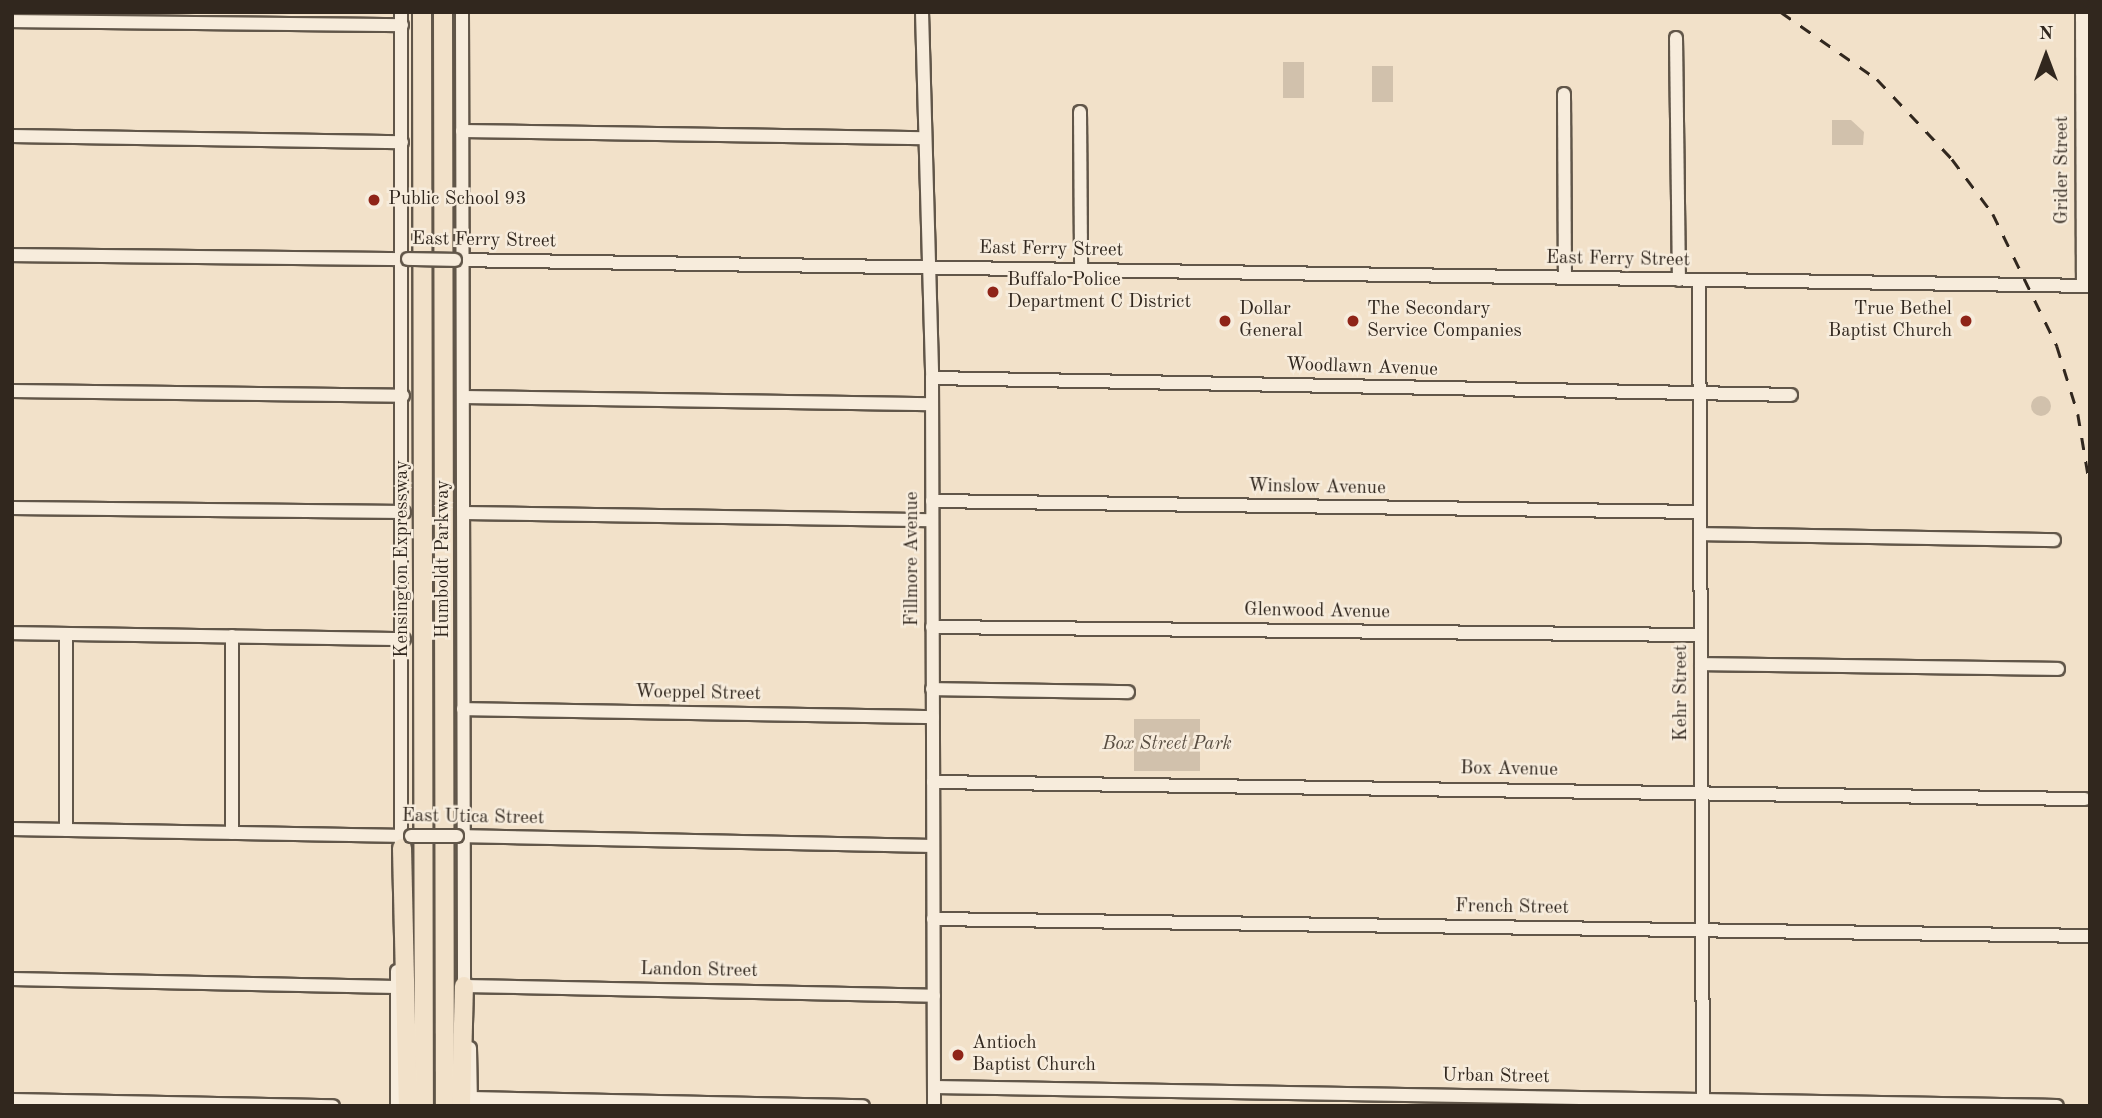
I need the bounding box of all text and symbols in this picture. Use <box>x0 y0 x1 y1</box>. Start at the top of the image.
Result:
north arrow <box>2011 21 2081 91</box>
text: N <box>2039 25 2053 44</box>
street label: Grider Street <box>2052 116 2074 224</box>
place label: Public School 93 <box>388 189 526 211</box>
marker: Public School 93 <box>366 192 382 208</box>
street label: East Ferry Street <box>412 228 556 254</box>
street label: East Ferry Street <box>979 237 1123 263</box>
street label: East Ferry Street <box>1546 247 1690 273</box>
place label: Buffalo Police Department C District <box>1007 270 1191 314</box>
marker: Buffalo Police Department C District <box>985 284 1001 300</box>
place label: Dollar General <box>1239 299 1303 343</box>
place label: The Secondary Service Companies <box>1367 299 1522 343</box>
place label: True Bethel Baptist Church <box>1828 299 1952 343</box>
marker: Dollar General <box>1217 313 1233 329</box>
marker: The Secondary Service Companies <box>1345 313 1361 329</box>
marker: True Bethel Baptist Church <box>1958 313 1974 329</box>
street label: Woodlawn Avenue <box>1286 354 1438 382</box>
street label: Kensington Expressway <box>392 460 414 658</box>
street label: Winslow Avenue <box>1248 475 1386 501</box>
street label: Humboldt Parkway <box>433 480 455 638</box>
street label: Fillmore Avenue <box>902 492 924 626</box>
street label: Glenwood Avenue <box>1244 599 1390 625</box>
street label: Kehr Street <box>1671 645 1693 741</box>
street label: Woeppel Street <box>635 682 761 706</box>
park label: Box Street Park <box>1102 734 1232 756</box>
street label: Box Avenue <box>1460 758 1558 782</box>
street label: East Utica Street <box>401 805 545 831</box>
street label: French Street <box>1455 896 1569 920</box>
street label: Landon Street <box>640 959 758 983</box>
place label: Antioch Baptist Church <box>972 1033 1096 1077</box>
marker: Antioch Baptist Church <box>950 1047 966 1063</box>
street label: Urban Street <box>1442 1065 1550 1089</box>

